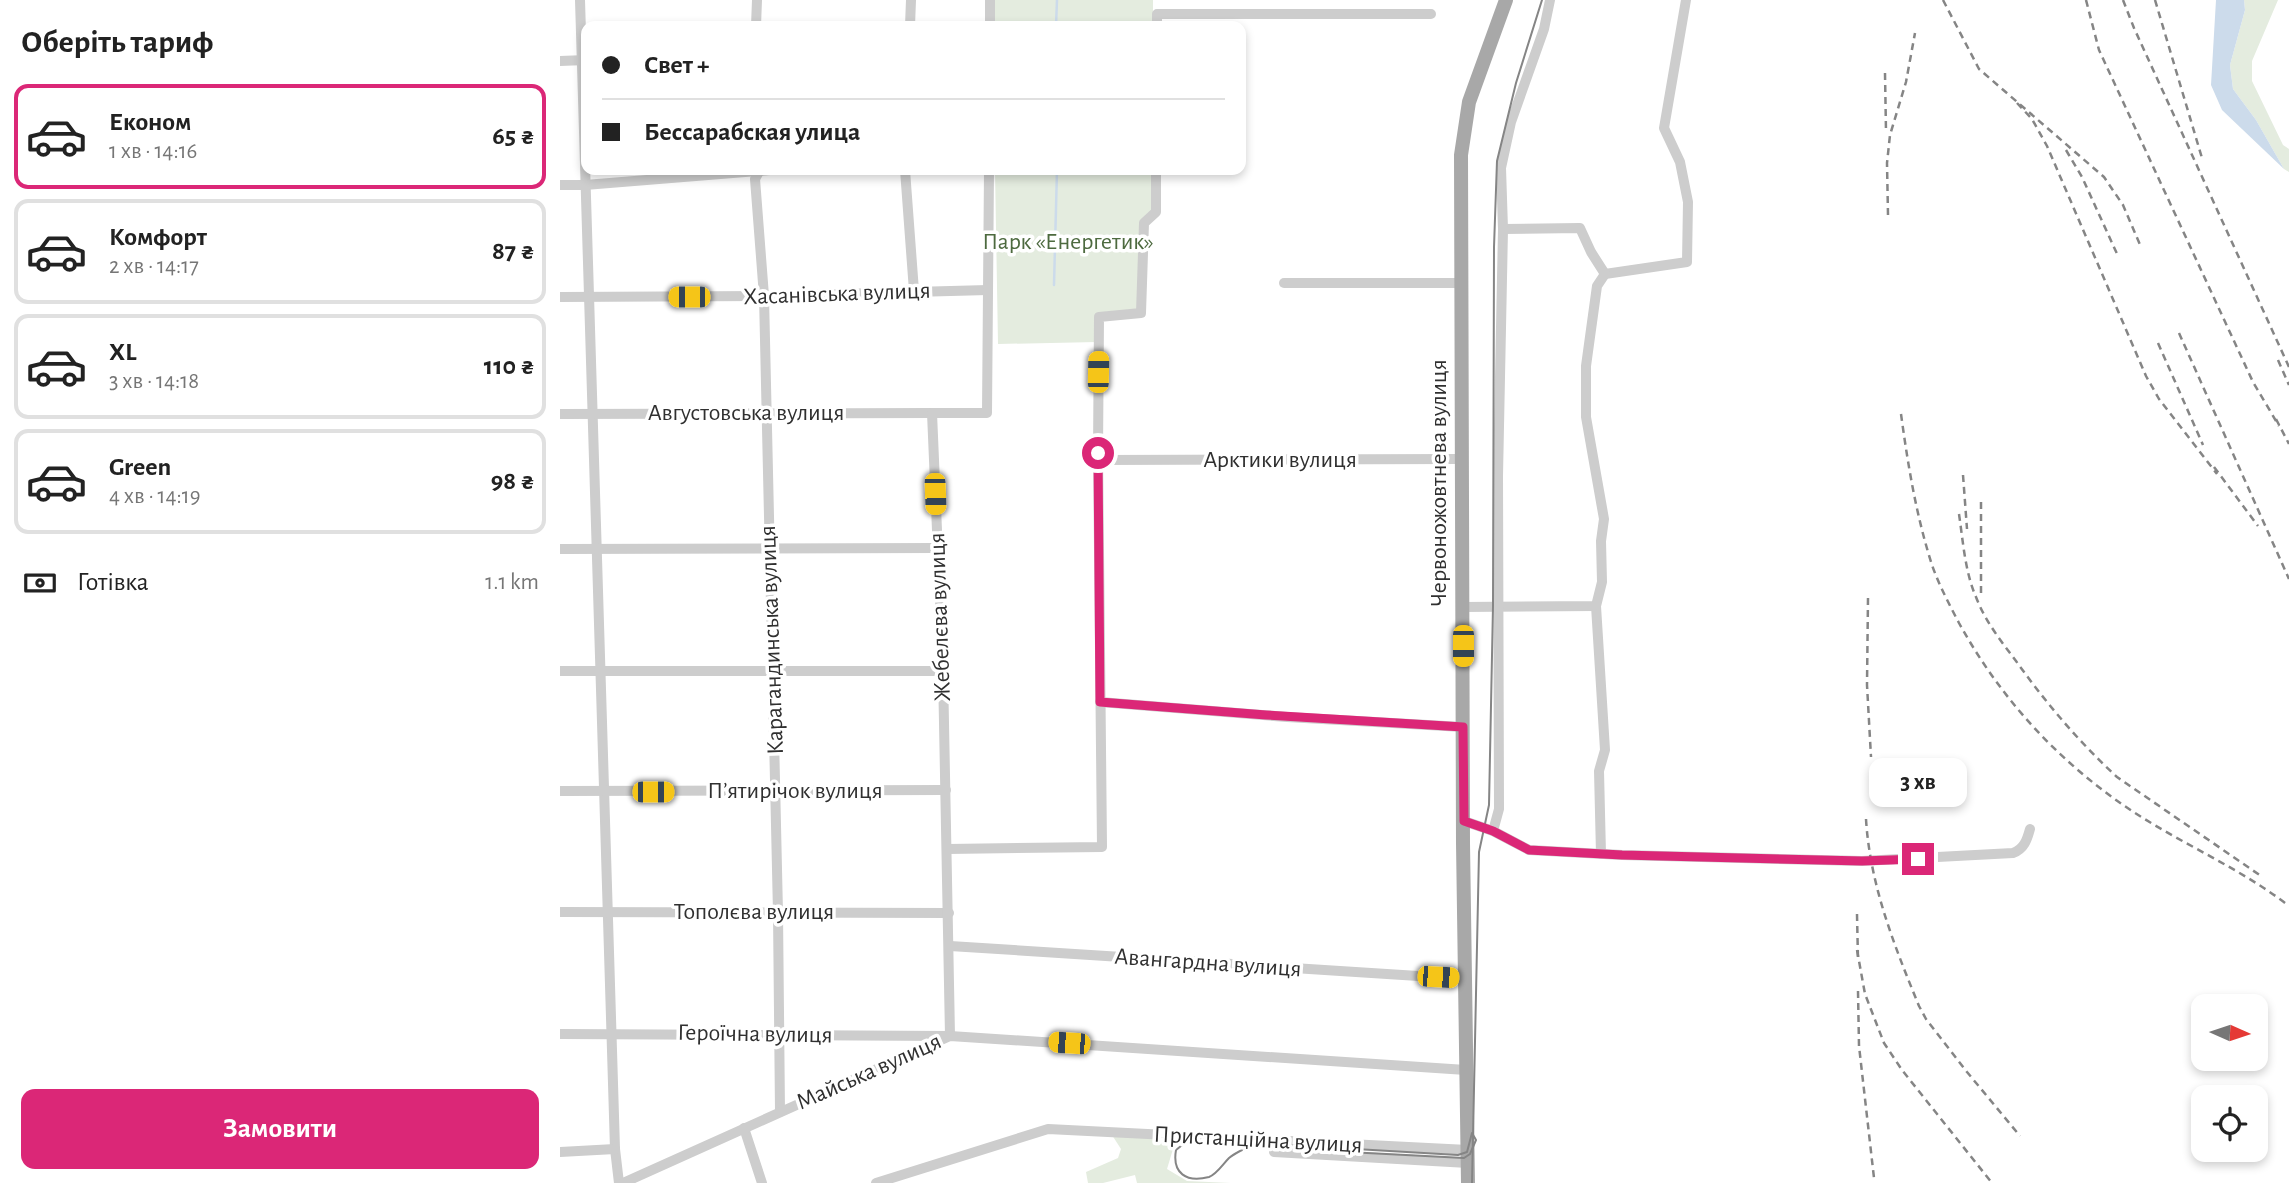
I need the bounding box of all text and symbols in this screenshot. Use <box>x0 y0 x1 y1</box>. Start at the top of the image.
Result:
text: Оберіть тариф <box>21 26 213 58</box>
text: Свет + <box>644 52 709 78</box>
icon: car <box>25 105 88 168</box>
text: Економ <box>109 109 191 135</box>
text: Бессарабская улица <box>644 119 860 145</box>
text: 65 ₴ <box>492 123 535 149</box>
text: 1 хв · 14:16 <box>109 140 197 163</box>
icon: car <box>25 220 88 283</box>
text: Комфорт <box>109 224 207 250</box>
park label: Парк «Енергетик» <box>982 230 1154 254</box>
text: 87 ₴ <box>492 238 535 264</box>
text: 2 хв · 14:17 <box>109 255 199 278</box>
street label: Хасанівська вулиця <box>743 279 931 309</box>
car <box>669 287 711 308</box>
icon: car <box>25 335 88 398</box>
text: XL <box>109 339 136 365</box>
car <box>1088 351 1109 393</box>
text: 110 ₴ <box>484 353 535 379</box>
street label: Червоножовтнева вулиця <box>1427 359 1451 607</box>
text: 3 хв · 14:18 <box>109 370 199 393</box>
street label: Августовська вулиця <box>648 401 844 425</box>
route start <box>1082 437 1114 469</box>
street label: Арктики вулиця <box>1203 448 1357 472</box>
icon: car <box>25 450 88 513</box>
text: Green <box>109 454 171 480</box>
text: 98 ₴ <box>491 468 535 494</box>
car <box>924 473 947 515</box>
text: 4 хв · 14:19 <box>109 485 201 508</box>
street label: Карагандинська вулиця <box>756 525 788 755</box>
street label: Жебелєва вулиця <box>925 532 955 702</box>
icon: cash <box>21 564 59 602</box>
text: Готівка <box>77 569 149 595</box>
text: 1.1 km <box>485 571 539 594</box>
car <box>1453 625 1474 667</box>
callout: 3 хв <box>1869 758 1967 806</box>
text: 3 хв <box>1900 771 1936 794</box>
street label: П’ятирічок вулиця <box>707 779 883 803</box>
car <box>633 782 675 803</box>
route end <box>1902 843 1934 875</box>
street label: Тополєва вулиця <box>674 900 834 924</box>
street label: Авангардна вулиця <box>1114 944 1302 982</box>
car <box>1417 965 1460 989</box>
north arrow <box>2191 994 2268 1071</box>
map controls <box>2191 994 2268 1162</box>
street label: Героїчна вулиця <box>677 1021 833 1047</box>
street label: Майська вулиця <box>793 1029 945 1115</box>
car <box>1048 1031 1091 1055</box>
button: locate <box>2191 1085 2268 1162</box>
button: Замовити <box>21 1089 539 1169</box>
street label: Пристанційна вулиця <box>1153 1123 1363 1157</box>

